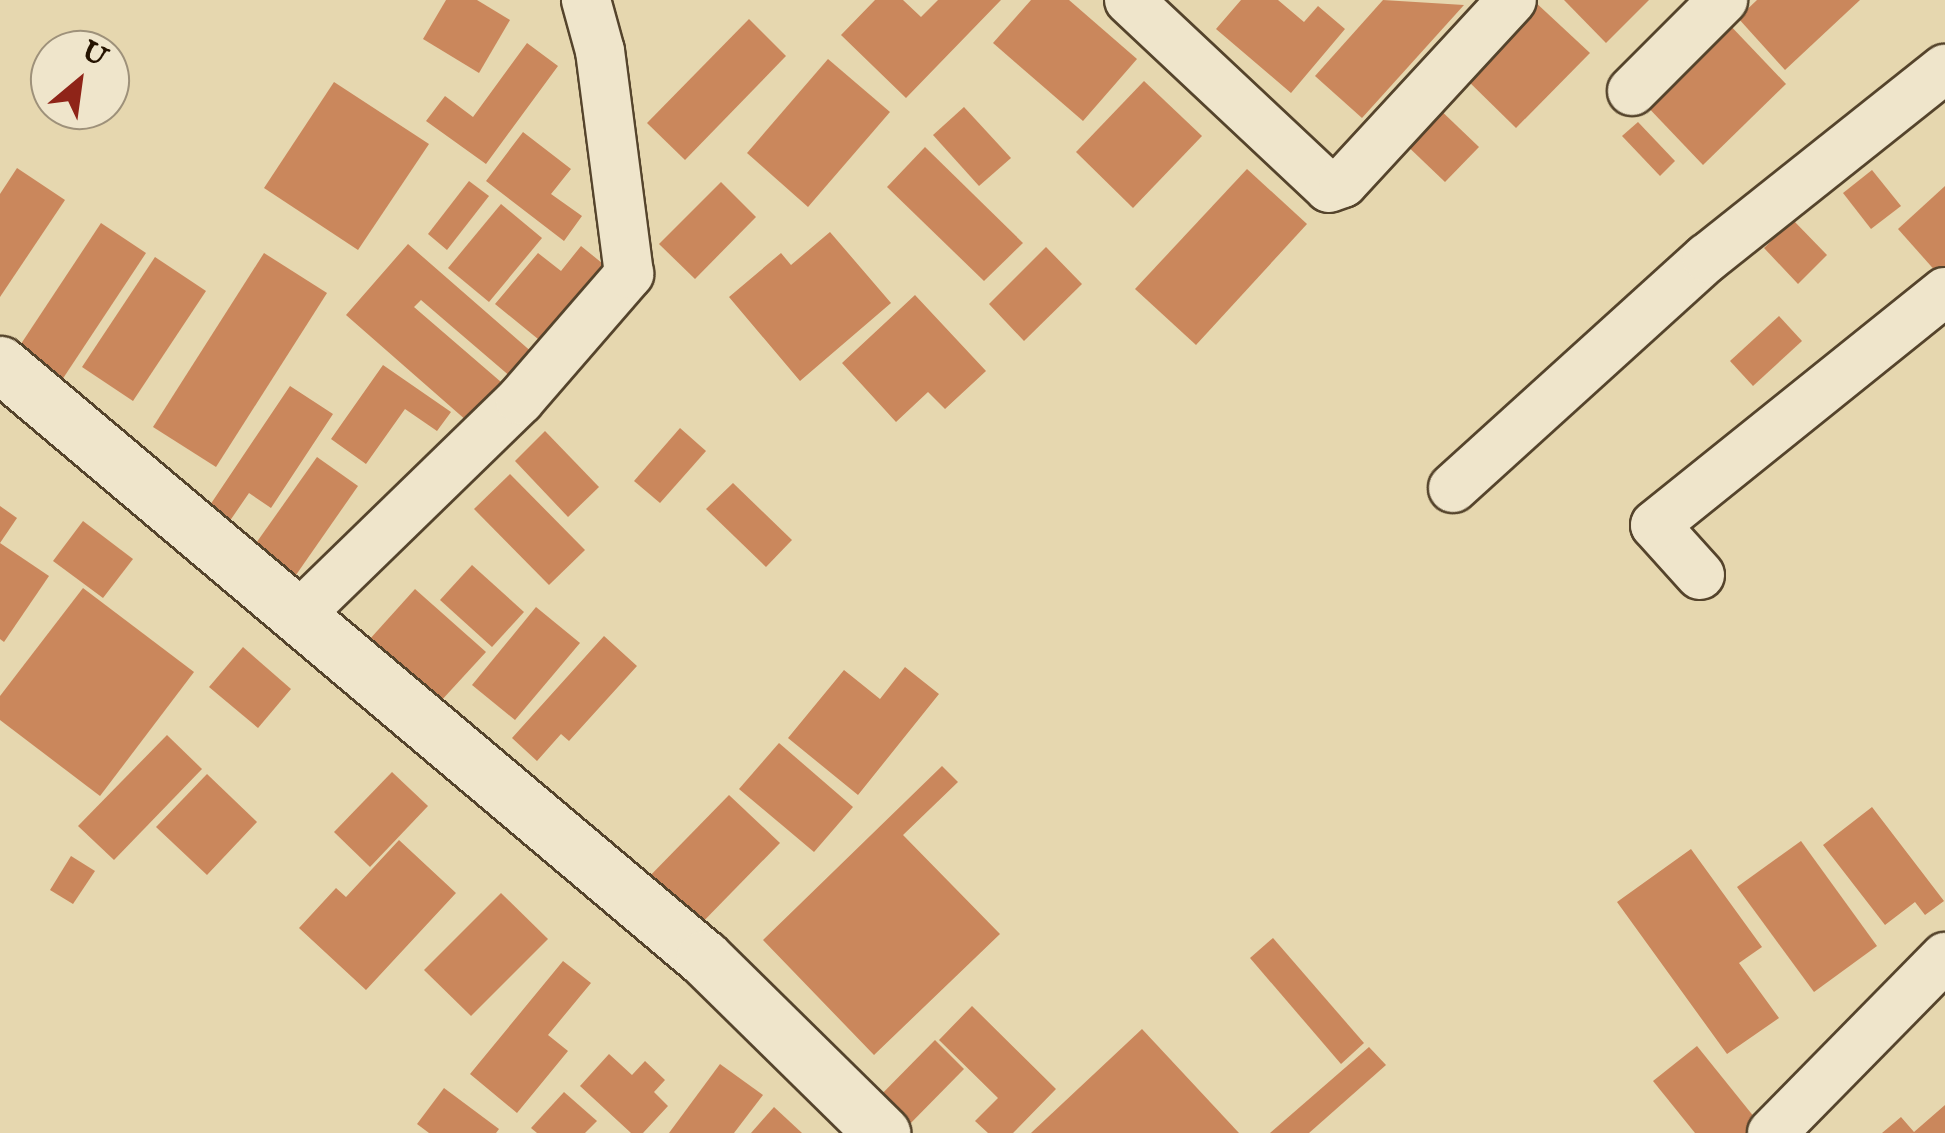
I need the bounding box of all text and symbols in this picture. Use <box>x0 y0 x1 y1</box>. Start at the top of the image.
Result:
north arrow <box>30 30 130 130</box>
text: U <box>75 34 113 76</box>

